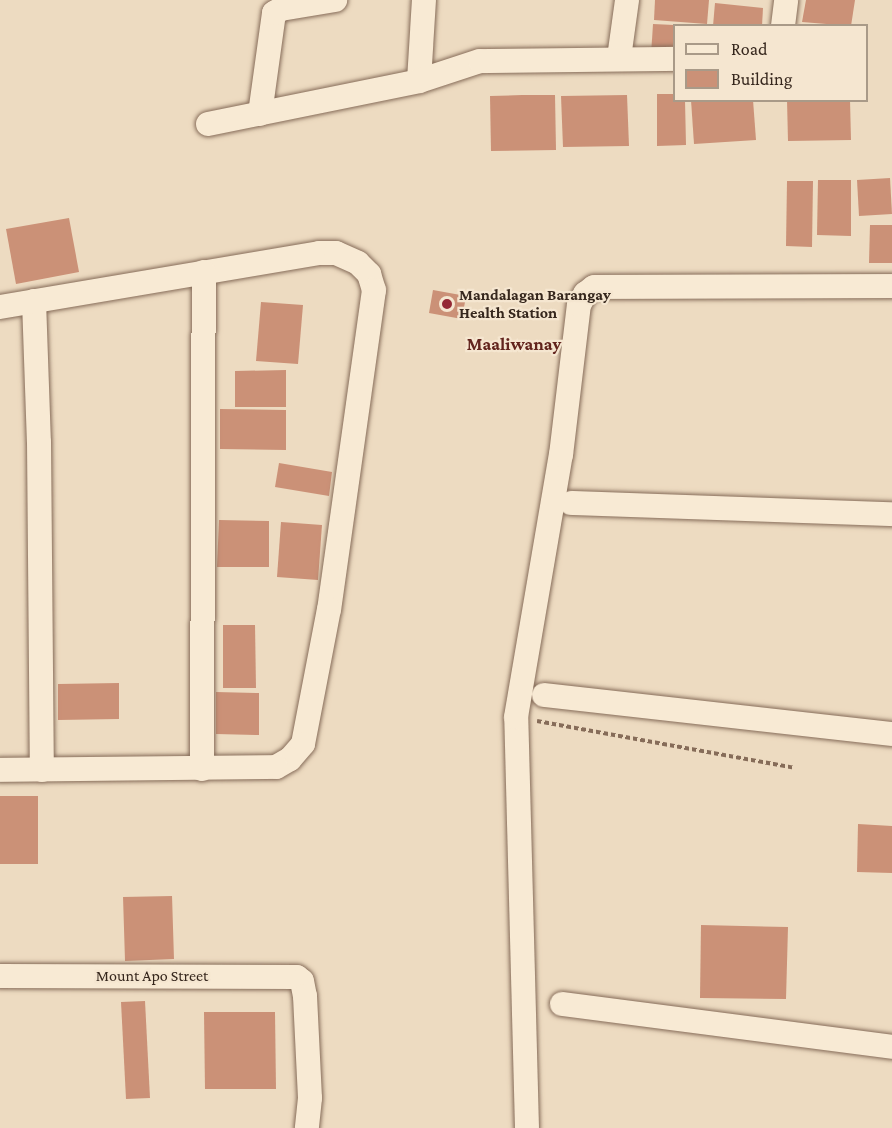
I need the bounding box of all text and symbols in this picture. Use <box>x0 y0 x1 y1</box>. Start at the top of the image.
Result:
legend <box>673 24 868 102</box>
text: Road <box>731 39 768 59</box>
text: Building <box>731 69 792 89</box>
place label: Mandalagan Barangay Health Station <box>459 285 611 323</box>
marker: Mandalagan Barangay Health Station <box>440 297 454 311</box>
district label: Maaliwanay <box>467 333 561 355</box>
street label: Mount Apo Street <box>96 966 208 986</box>

